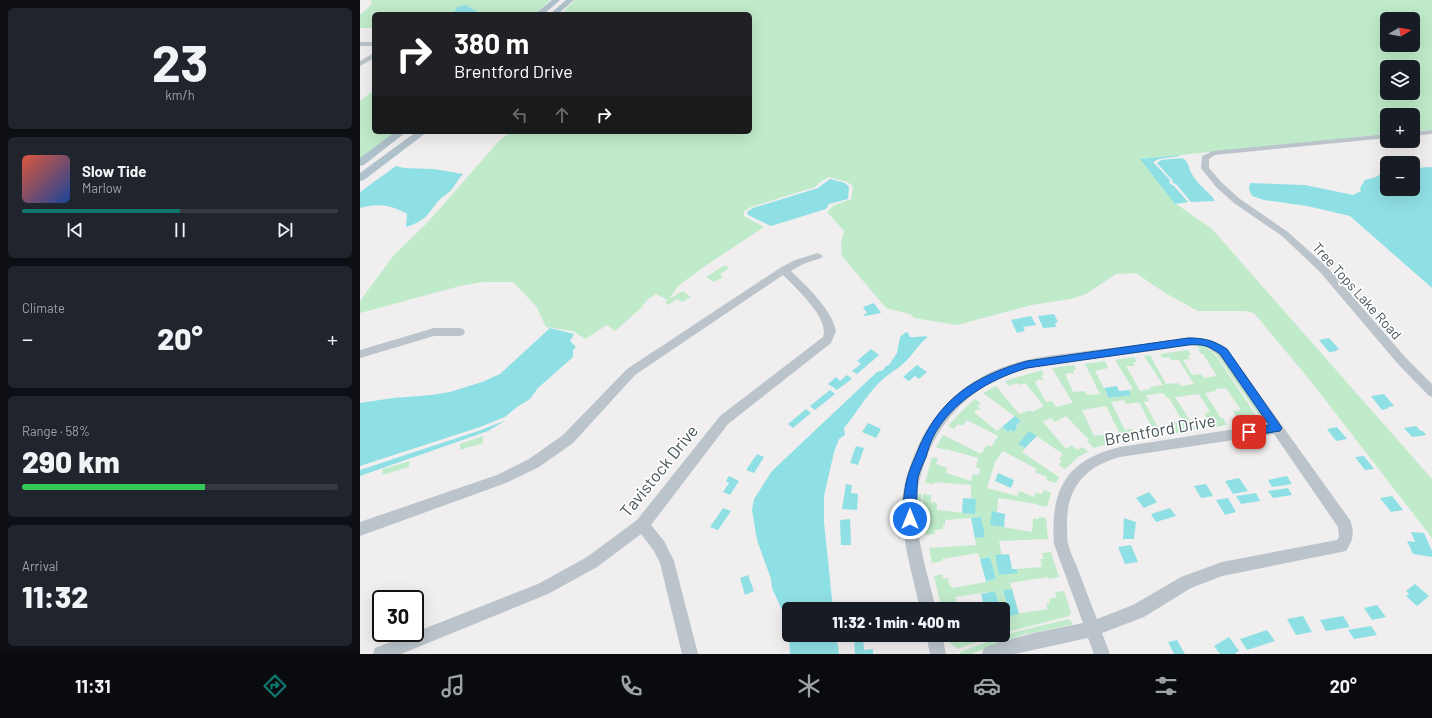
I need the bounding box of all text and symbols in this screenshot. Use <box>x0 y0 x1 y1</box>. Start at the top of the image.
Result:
north arrow <box>1380 12 1420 52</box>
map controls <box>1380 12 1420 196</box>
text: 380 m <box>454 26 529 60</box>
icon: right <box>388 28 440 80</box>
text: 23 <box>152 30 208 92</box>
text: Brentford Drive <box>454 60 573 82</box>
button: layers <box>1380 60 1420 100</box>
text: km/h <box>165 87 195 103</box>
icon: left <box>509 104 531 126</box>
icon: ahead <box>551 104 573 126</box>
icon: right <box>593 104 615 126</box>
button: + <box>1380 108 1420 148</box>
button: − <box>1380 156 1420 196</box>
text: Slow Tide <box>82 162 146 180</box>
text: Marlow <box>82 180 122 196</box>
icon: previous <box>64 219 86 241</box>
icon: pause <box>169 219 191 241</box>
icon: next <box>274 219 296 241</box>
street label: Tree Tops Lake Road <box>1309 239 1405 343</box>
text: Climate <box>22 300 65 316</box>
text: 20° <box>157 320 203 356</box>
text: − <box>22 325 33 351</box>
text: + <box>327 325 338 351</box>
street label: Brentford Drive <box>1103 409 1217 449</box>
pin <box>1232 415 1266 449</box>
street label: Tavistock Drive <box>615 420 701 520</box>
icon: arrive <box>1238 421 1260 443</box>
text: Range · 58% <box>22 423 90 439</box>
text: 290 km <box>22 443 120 479</box>
position arrow <box>889 498 931 540</box>
text: Arrival <box>22 558 58 574</box>
text: 11:32 <box>22 578 88 614</box>
speed limit sign: 30 <box>372 590 424 642</box>
text: 11:32 · 1 min · 400 m <box>832 613 960 631</box>
icon: directions <box>261 672 289 700</box>
icon: music <box>439 672 467 700</box>
icon: phone <box>617 672 645 700</box>
icon: climate <box>795 672 823 700</box>
icon: car <box>973 672 1001 700</box>
icon: filters <box>1152 672 1180 700</box>
text: 11:31 <box>75 675 111 697</box>
text: 20° <box>1330 675 1357 697</box>

